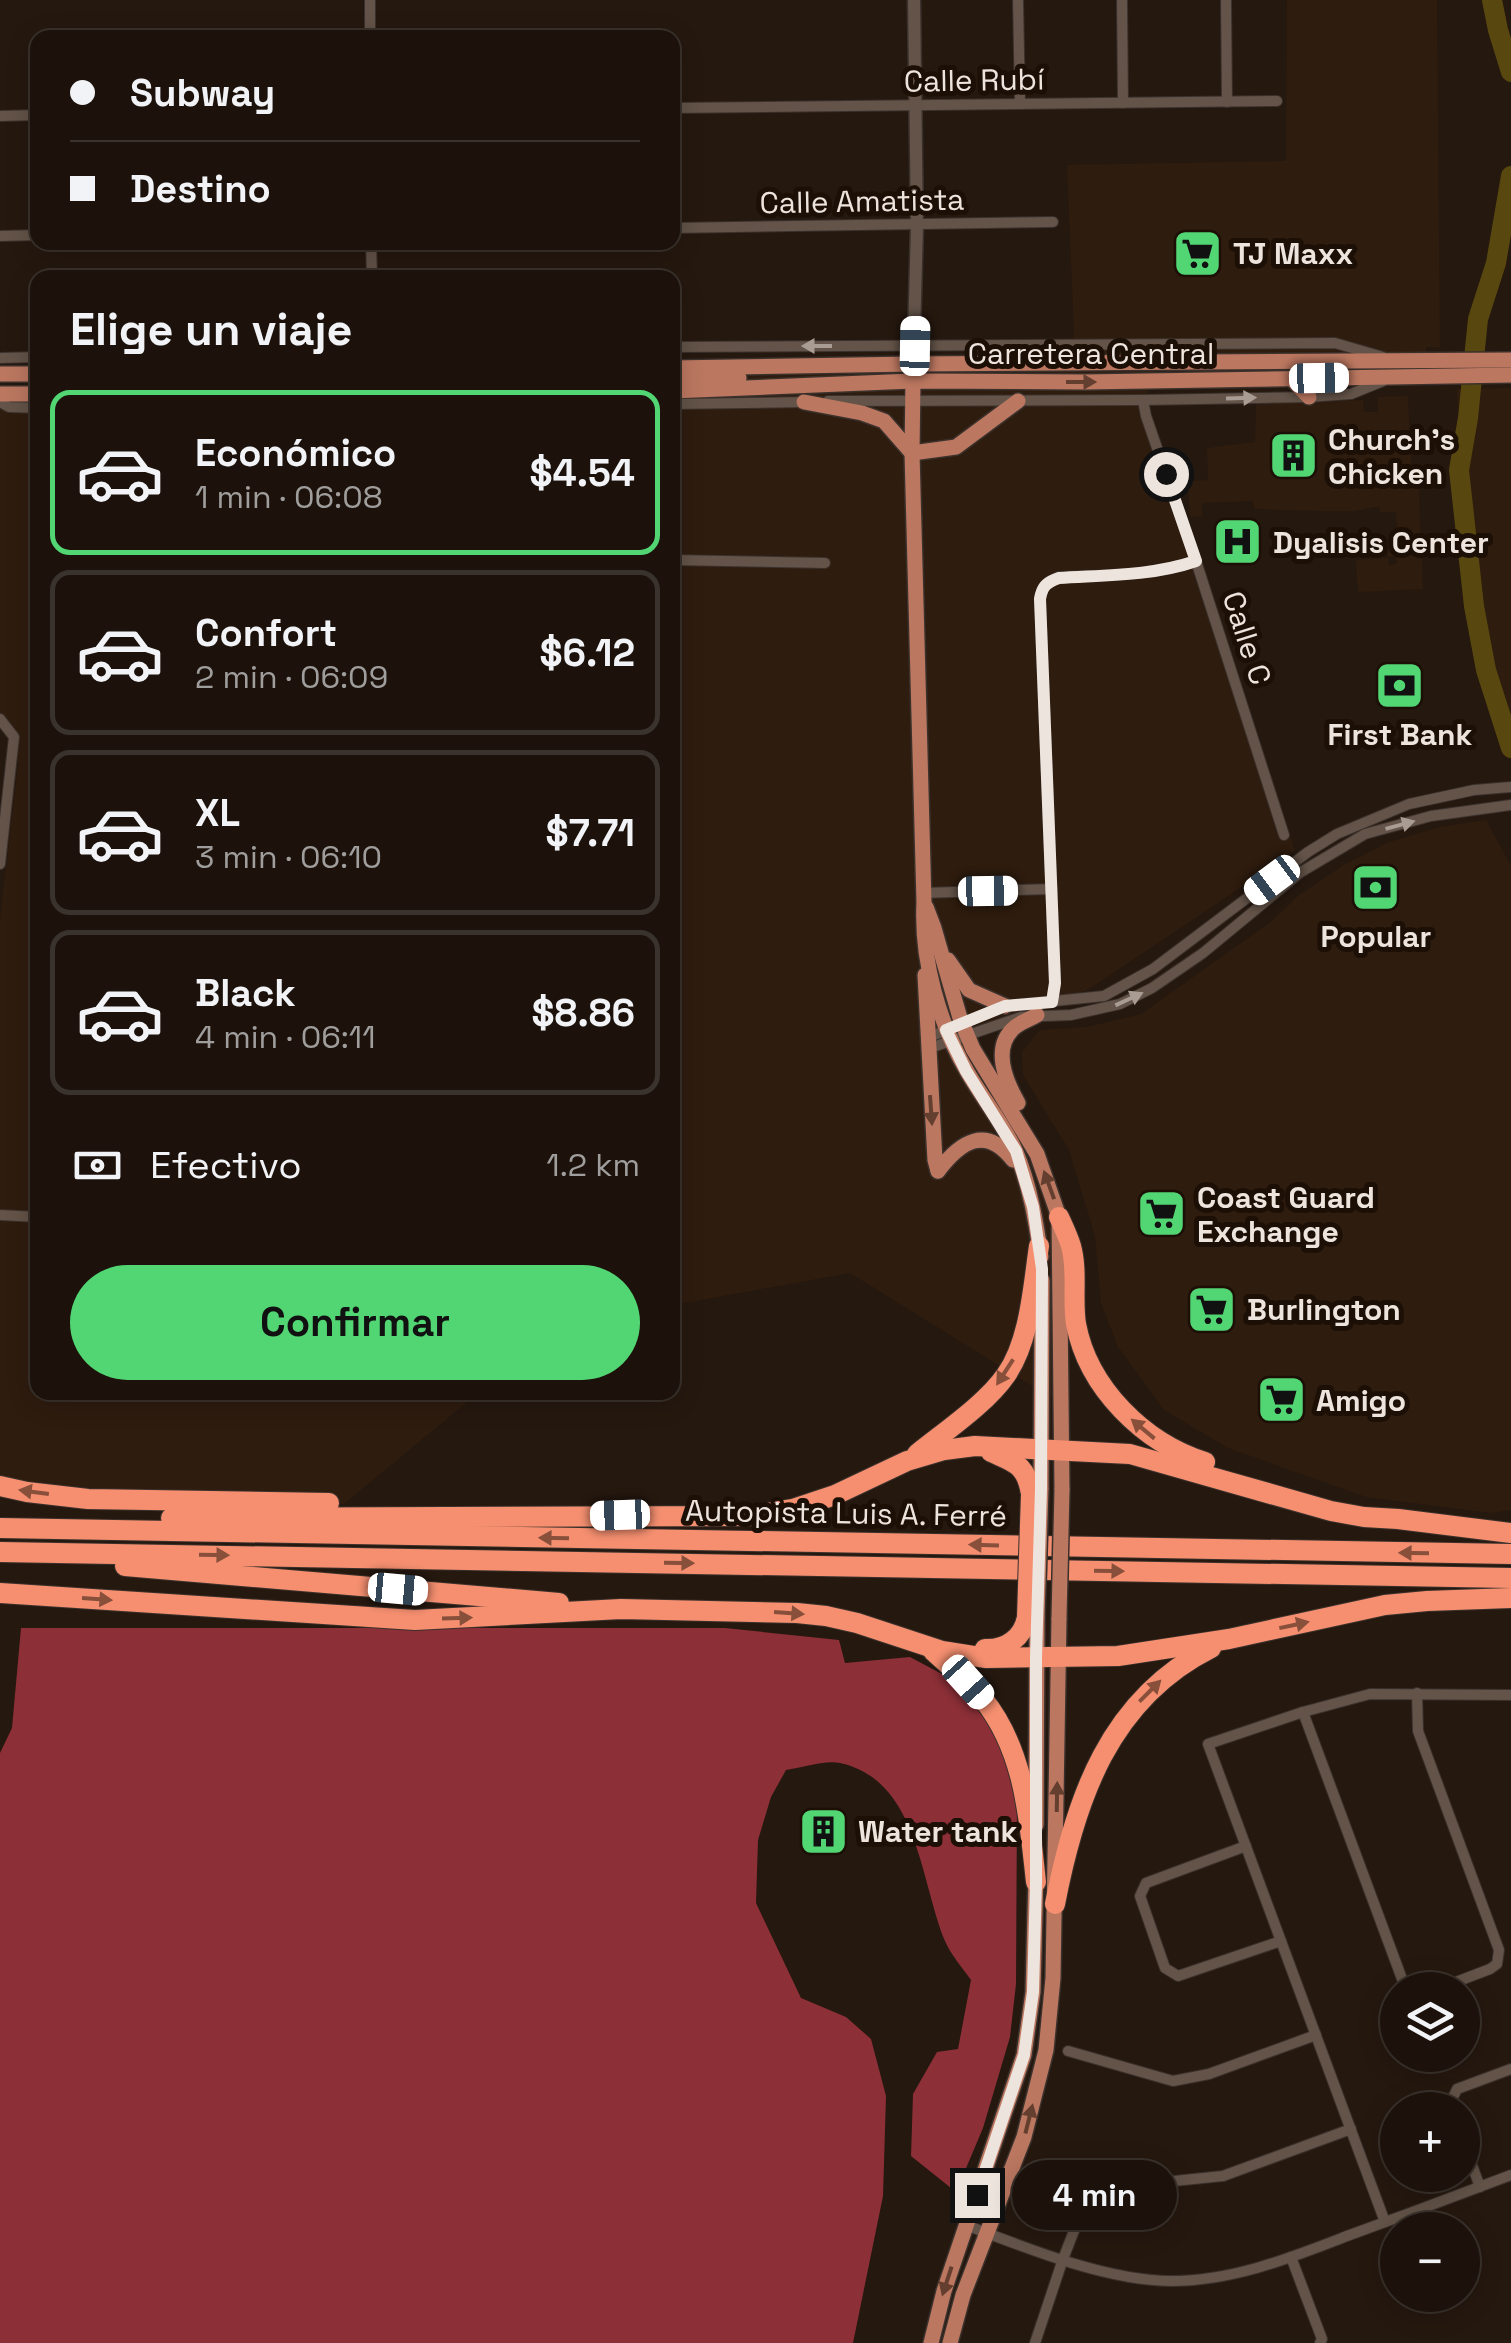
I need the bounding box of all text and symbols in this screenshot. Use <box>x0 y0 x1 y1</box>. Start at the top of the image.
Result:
street label: Calle Rubí <box>903 59 1045 101</box>
text: Subway <box>130 69 275 117</box>
text: Destino <box>130 165 271 213</box>
street label: Calle Amatista <box>759 180 965 222</box>
supermarket icon: TJ Maxx <box>1172 227 1224 279</box>
place label: TJ Maxx <box>1233 234 1353 273</box>
text: Elige un viaje <box>70 301 353 358</box>
car <box>899 316 931 376</box>
street label: Carretera Central <box>968 334 1214 373</box>
one-way arrow <box>801 338 833 354</box>
car <box>1289 362 1349 394</box>
one-way arrow <box>1065 374 1097 390</box>
one-way arrow <box>1225 390 1257 406</box>
place label: Church's Chicken <box>1328 420 1455 493</box>
icon: car <box>75 428 165 518</box>
text: Económico <box>195 429 396 477</box>
building icon: Church's Chicken <box>1267 430 1319 482</box>
text: $4.54 <box>530 449 635 497</box>
route start <box>1144 452 1189 497</box>
text: 1 min · 06:08 <box>195 477 383 517</box>
hospital icon: Dyalisis Center <box>1212 516 1264 568</box>
place label: Dyalisis Center <box>1273 523 1489 562</box>
street label: Calle C <box>1214 586 1280 690</box>
icon: car <box>75 608 165 698</box>
text: Confort <box>195 609 337 657</box>
text: $6.12 <box>539 629 635 677</box>
text: 2 min · 06:09 <box>195 657 388 697</box>
bank icon: First Bank <box>1374 659 1426 711</box>
place label: First Bank <box>1328 715 1473 754</box>
icon: car <box>75 788 165 878</box>
text: XL <box>195 789 240 837</box>
text: $7.71 <box>546 809 635 857</box>
one-way arrow <box>1384 816 1415 832</box>
text: 3 min · 06:10 <box>195 837 382 877</box>
car <box>1239 850 1305 910</box>
bank icon: Popular <box>1350 861 1402 913</box>
car <box>958 875 1018 907</box>
place label: Popular <box>1321 917 1432 956</box>
icon: car <box>75 968 165 1058</box>
text: Black <box>195 969 296 1017</box>
text: $8.86 <box>532 989 635 1037</box>
one-way arrow <box>1114 991 1144 1007</box>
text: 4 min · 06:11 <box>195 1017 376 1057</box>
one-way arrow <box>923 1094 939 1126</box>
icon: cash <box>70 1138 125 1193</box>
text: Efectivo <box>150 1141 302 1189</box>
text: 1.2 km <box>546 1145 640 1185</box>
one-way arrow <box>1041 1169 1056 1199</box>
place label: Coast Guard Exchange <box>1197 1178 1375 1251</box>
supermarket icon: Coast Guard Exchange <box>1136 1188 1188 1240</box>
button: Confirmar <box>70 1265 640 1380</box>
supermarket icon: Burlington <box>1186 1283 1238 1335</box>
place label: Burlington <box>1247 1290 1401 1329</box>
one-way arrow <box>996 1358 1015 1385</box>
supermarket icon: Amigo <box>1255 1374 1307 1426</box>
place label: Amigo <box>1316 1381 1406 1420</box>
one-way arrow <box>1131 1419 1156 1440</box>
one-way arrow <box>17 1484 49 1500</box>
street label: Autopista Luis A. Ferré <box>685 1491 1007 1535</box>
car <box>589 1499 651 1531</box>
one-way arrow <box>537 1530 569 1546</box>
one-way arrow <box>967 1537 999 1553</box>
one-way arrow <box>1397 1545 1429 1561</box>
one-way arrow <box>199 1547 231 1563</box>
one-way arrow <box>664 1555 696 1571</box>
one-way arrow <box>1094 1563 1126 1579</box>
car <box>367 1571 429 1607</box>
one-way arrow <box>82 1591 114 1607</box>
one-way arrow <box>773 1605 805 1621</box>
one-way arrow <box>441 1610 473 1626</box>
one-way arrow <box>1279 1616 1310 1632</box>
car <box>937 1650 999 1714</box>
one-way arrow <box>1138 1680 1161 1704</box>
one-way arrow <box>1049 1780 1065 1812</box>
building icon: Water tank <box>797 1805 849 1857</box>
place label: Water tank <box>858 1812 1017 1851</box>
map controls <box>1380 1972 1480 2312</box>
button: layers <box>1380 1972 1480 2072</box>
button: + <box>1380 2092 1480 2192</box>
one-way arrow <box>1021 2103 1037 2134</box>
callout: 4 min <box>1012 2160 1177 2230</box>
route end <box>955 2173 1000 2218</box>
text: 4 min <box>1052 2175 1137 2215</box>
button: − <box>1380 2212 1480 2312</box>
one-way arrow <box>939 2267 954 2297</box>

